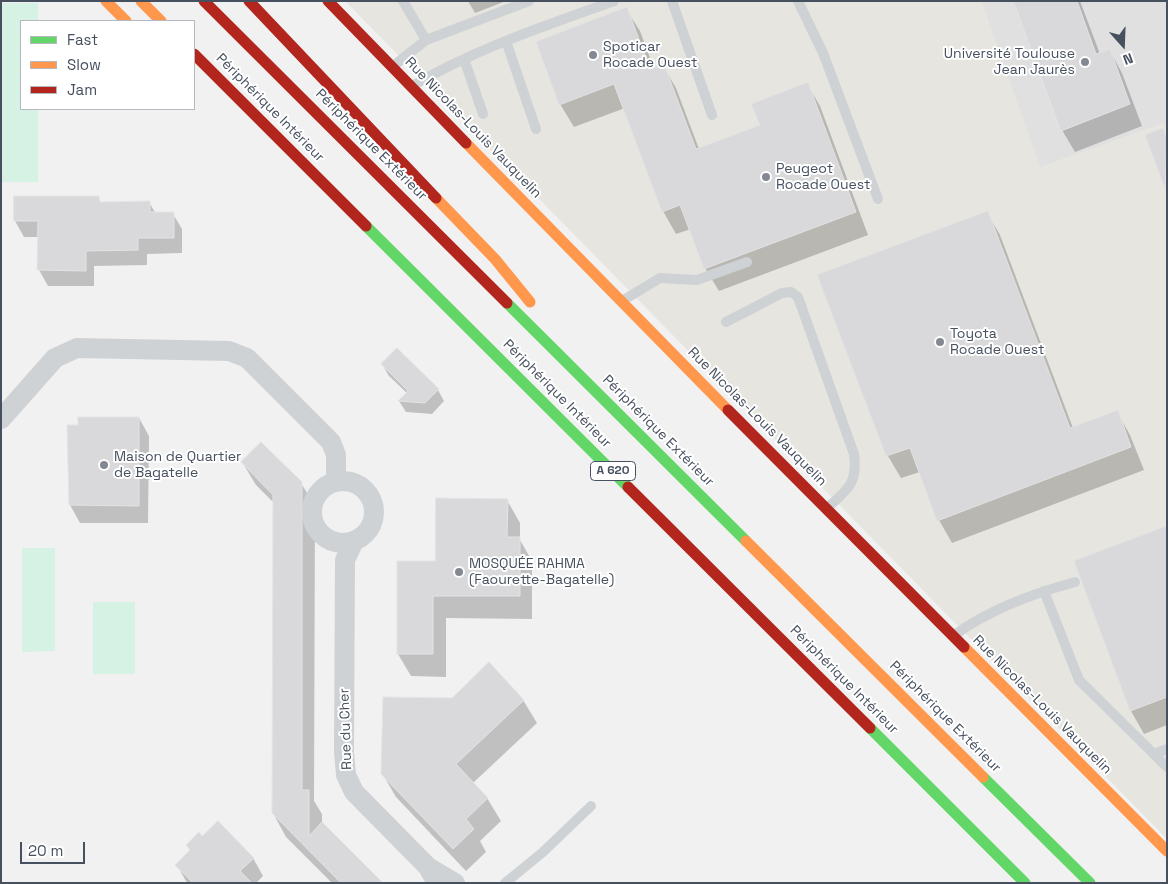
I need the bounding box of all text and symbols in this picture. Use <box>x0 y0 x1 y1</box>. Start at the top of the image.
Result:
legend <box>20 20 195 110</box>
north arrow <box>1098 20 1148 70</box>
text: Fast <box>67 30 98 49</box>
place label: Spoticar Rocade Ouest <box>603 39 698 72</box>
place label: Université Toulouse Jean Jaurès <box>944 46 1075 78</box>
marker: Spoticar Rocade Ouest <box>587 49 599 61</box>
text: N <box>1121 49 1136 69</box>
street label: Périphérique Intérieur <box>212 50 328 166</box>
street label: Rue Nicolas-Louis Vauquelin <box>401 54 545 202</box>
text: Slow <box>67 55 101 74</box>
marker: Université Toulouse Jean Jaurès <box>1079 56 1091 68</box>
text: Jam <box>67 80 97 99</box>
street label: Périphérique Extérieur <box>312 86 430 204</box>
place label: Peugeot Rocade Ouest <box>776 161 871 193</box>
marker: Peugeot Rocade Ouest <box>760 171 772 183</box>
place label: Toyota Rocade Ouest <box>950 326 1045 358</box>
street label: Périphérique Intérieur <box>499 336 615 452</box>
marker: Toyota Rocade Ouest <box>934 336 946 348</box>
street label: Rue Nicolas-Louis Vauquelin <box>684 344 830 490</box>
street label: Périphérique Extérieur <box>599 372 717 490</box>
place label: Maison de Quartier de Bagatelle <box>114 449 241 482</box>
marker: Maison de Quartier de Bagatelle <box>98 459 110 471</box>
road number: A 620 <box>590 462 636 481</box>
place label: MOSQUÉE RAHMA (Faourette-Bagatelle) <box>469 556 614 588</box>
marker: MOSQUÉE RAHMA (Faourette-Bagatelle) <box>453 566 465 578</box>
street label: Périphérique Intérieur <box>786 622 902 738</box>
street label: Rue Nicolas-Louis Vauquelin <box>969 632 1115 778</box>
street label: Périphérique Extérieur <box>886 658 1004 776</box>
street label: Rue du Cher <box>336 688 356 770</box>
scale bar <box>22 832 88 864</box>
text: 20 m <box>28 841 63 860</box>

